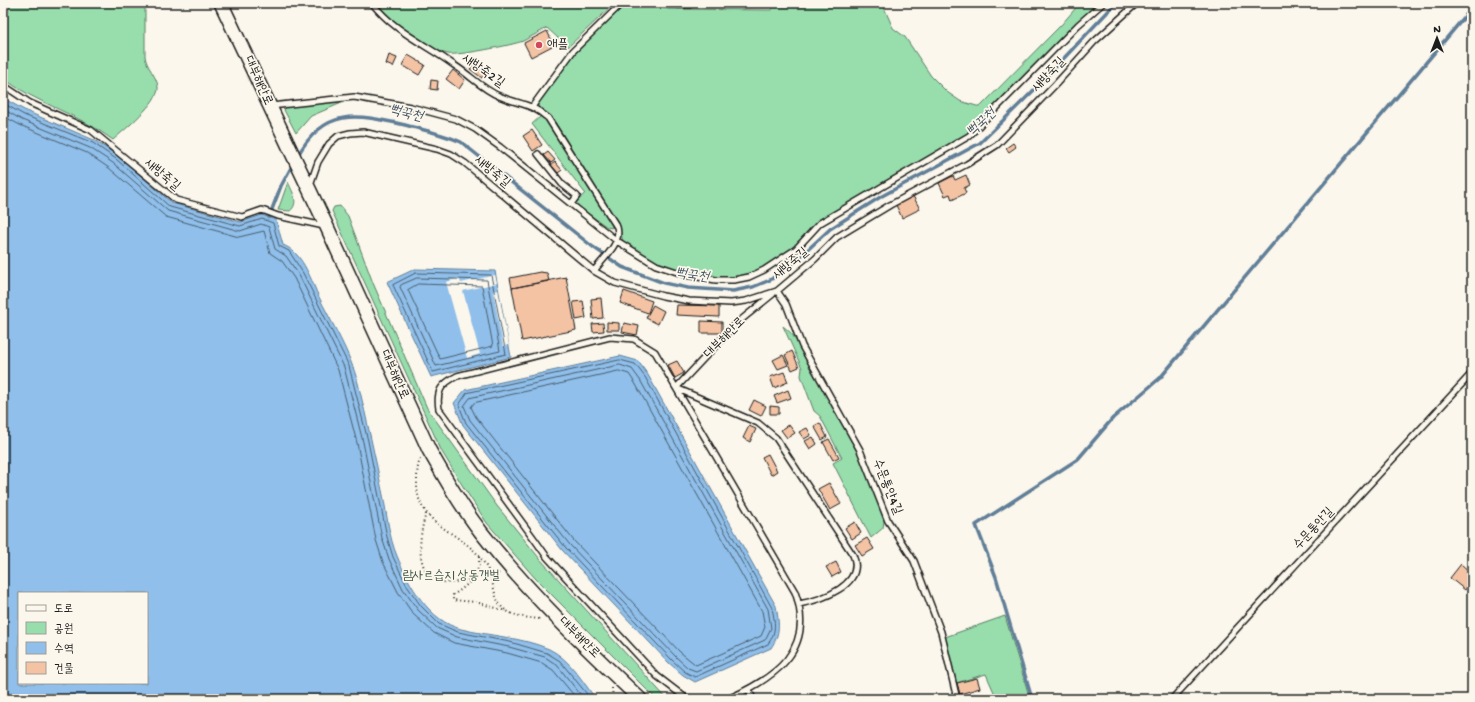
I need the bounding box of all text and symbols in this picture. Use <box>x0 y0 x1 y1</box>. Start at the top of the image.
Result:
north arrow <box>1417 18 1457 58</box>
text: N <box>1433 24 1441 36</box>
place label: 애플 <box>547 38 568 53</box>
marker: 애플 <box>534 40 544 50</box>
street label: 새방죽2길 <box>459 51 507 91</box>
street label: 대부해안로 <box>241 54 275 108</box>
street label: 새방죽길 <box>1029 55 1069 95</box>
water label: 뻑꾹천 <box>388 102 426 127</box>
water label: 뻑꾹천 <box>964 104 1001 141</box>
street label: 새방죽길 <box>471 153 513 191</box>
street label: 새방죽길 <box>141 156 183 194</box>
street label: 새방죽길 <box>770 245 812 283</box>
water label: 뻑꾹천 <box>674 265 712 287</box>
street label: 대부해안로 <box>701 314 749 362</box>
street label: 대부해안로 <box>377 348 411 402</box>
street label: 수문통안4길 <box>869 457 905 517</box>
street label: 수문통안길 <box>1291 505 1337 553</box>
park label: 람사르습지 상동갯벌 <box>402 568 500 584</box>
legend <box>18 592 148 684</box>
text: 도로 <box>54 603 73 617</box>
street label: 대부해안로 <box>555 614 603 662</box>
text: 공원 <box>54 623 73 637</box>
text: 수역 <box>54 642 74 657</box>
text: 건물 <box>54 663 74 677</box>

